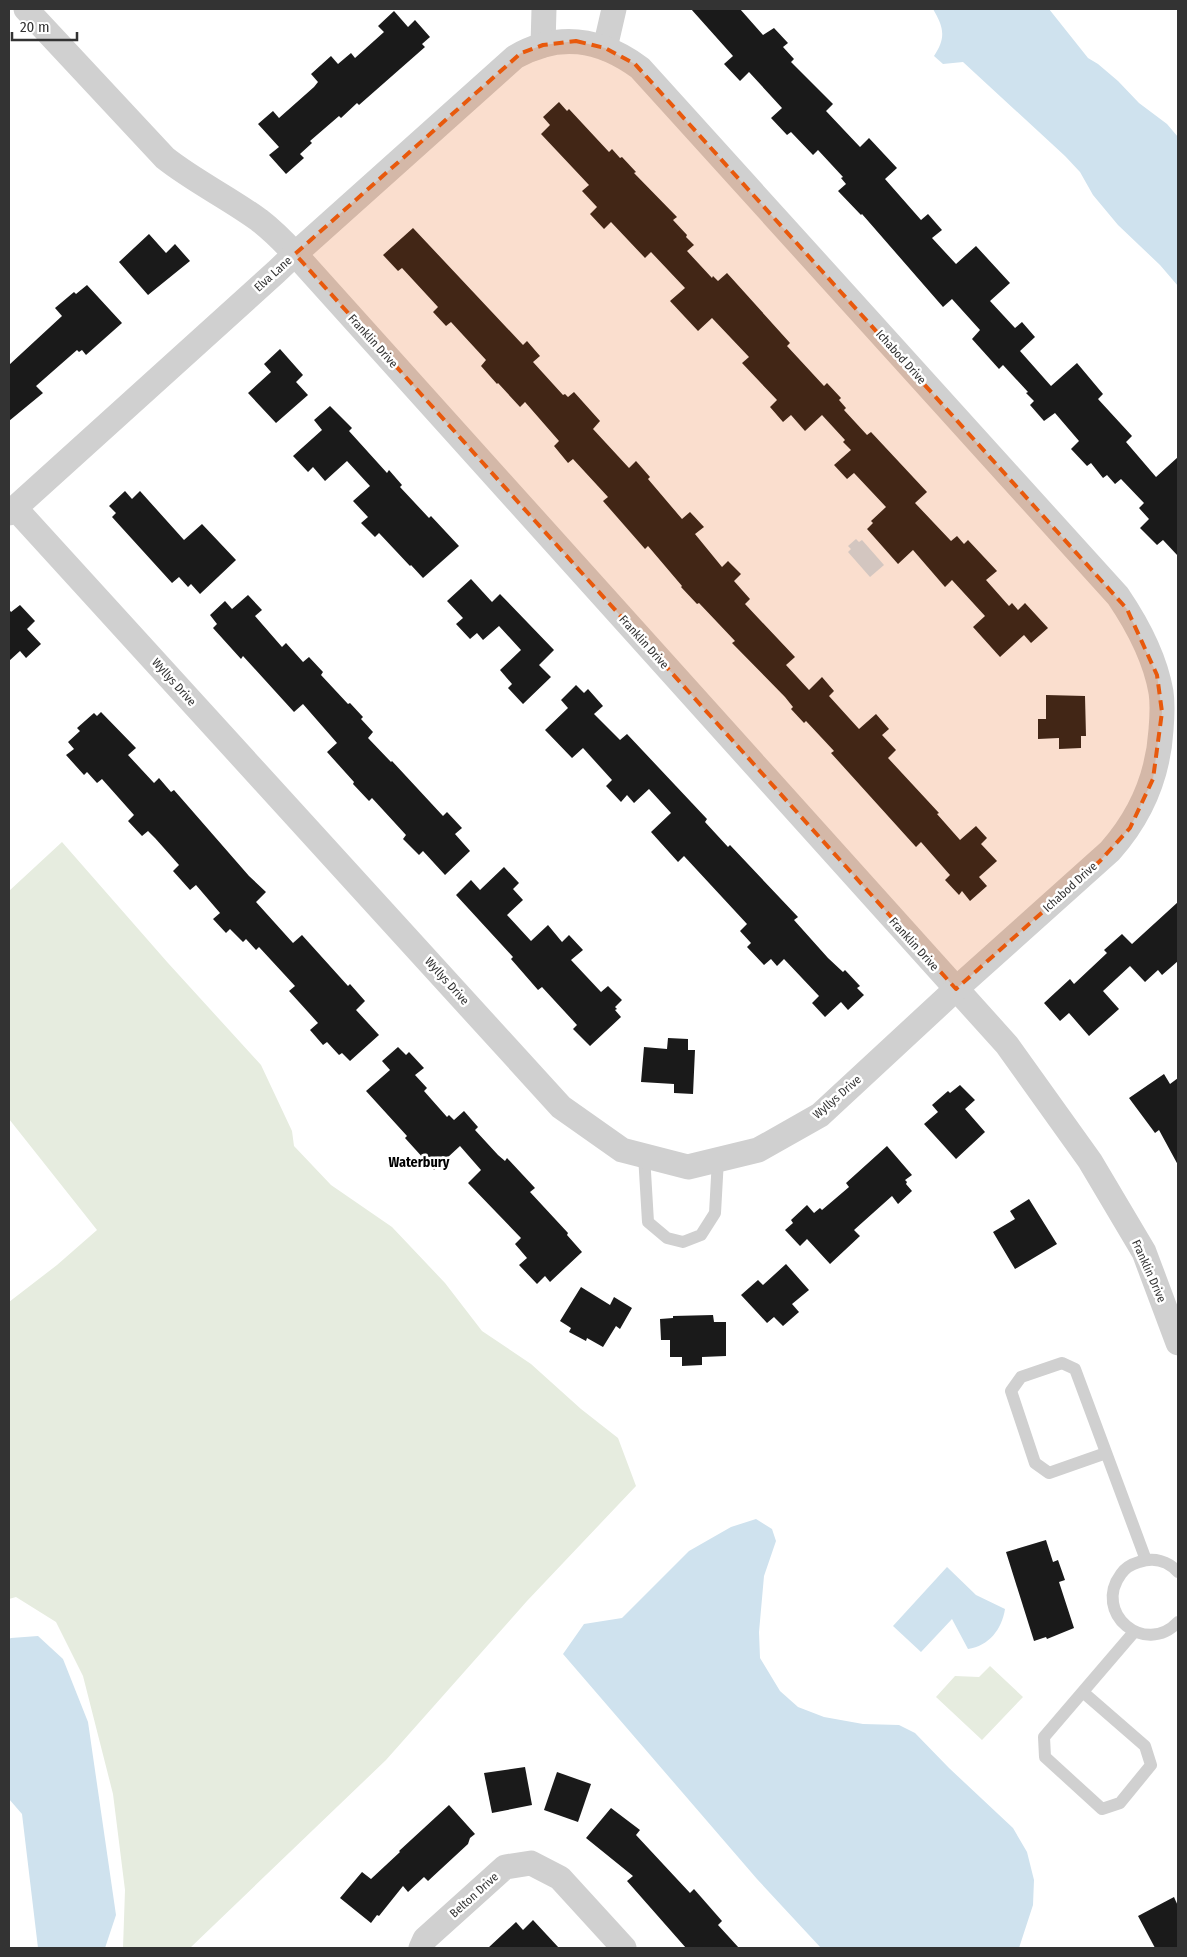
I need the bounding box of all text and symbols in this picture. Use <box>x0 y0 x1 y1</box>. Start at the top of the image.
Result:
scale bar <box>12 10 78 42</box>
text: 20 m <box>20 18 50 36</box>
street label: Elva Lane <box>251 253 295 295</box>
street label: Franklin Drive <box>345 311 401 371</box>
street label: Ichabod Drive <box>873 327 929 387</box>
street label: Franklin Drive <box>616 612 672 672</box>
street label: Wyllys Drive <box>149 655 199 709</box>
street label: Ichabod Drive <box>1040 859 1100 915</box>
street label: Franklin Drive <box>886 914 942 974</box>
street label: Wyllys Drive <box>422 954 472 1008</box>
street label: Wyllys Drive <box>810 1072 864 1122</box>
district label: Waterbury <box>389 1154 450 1171</box>
street label: Franklin Drive <box>1129 1237 1169 1305</box>
street label: Belton Drive <box>447 1870 501 1920</box>

